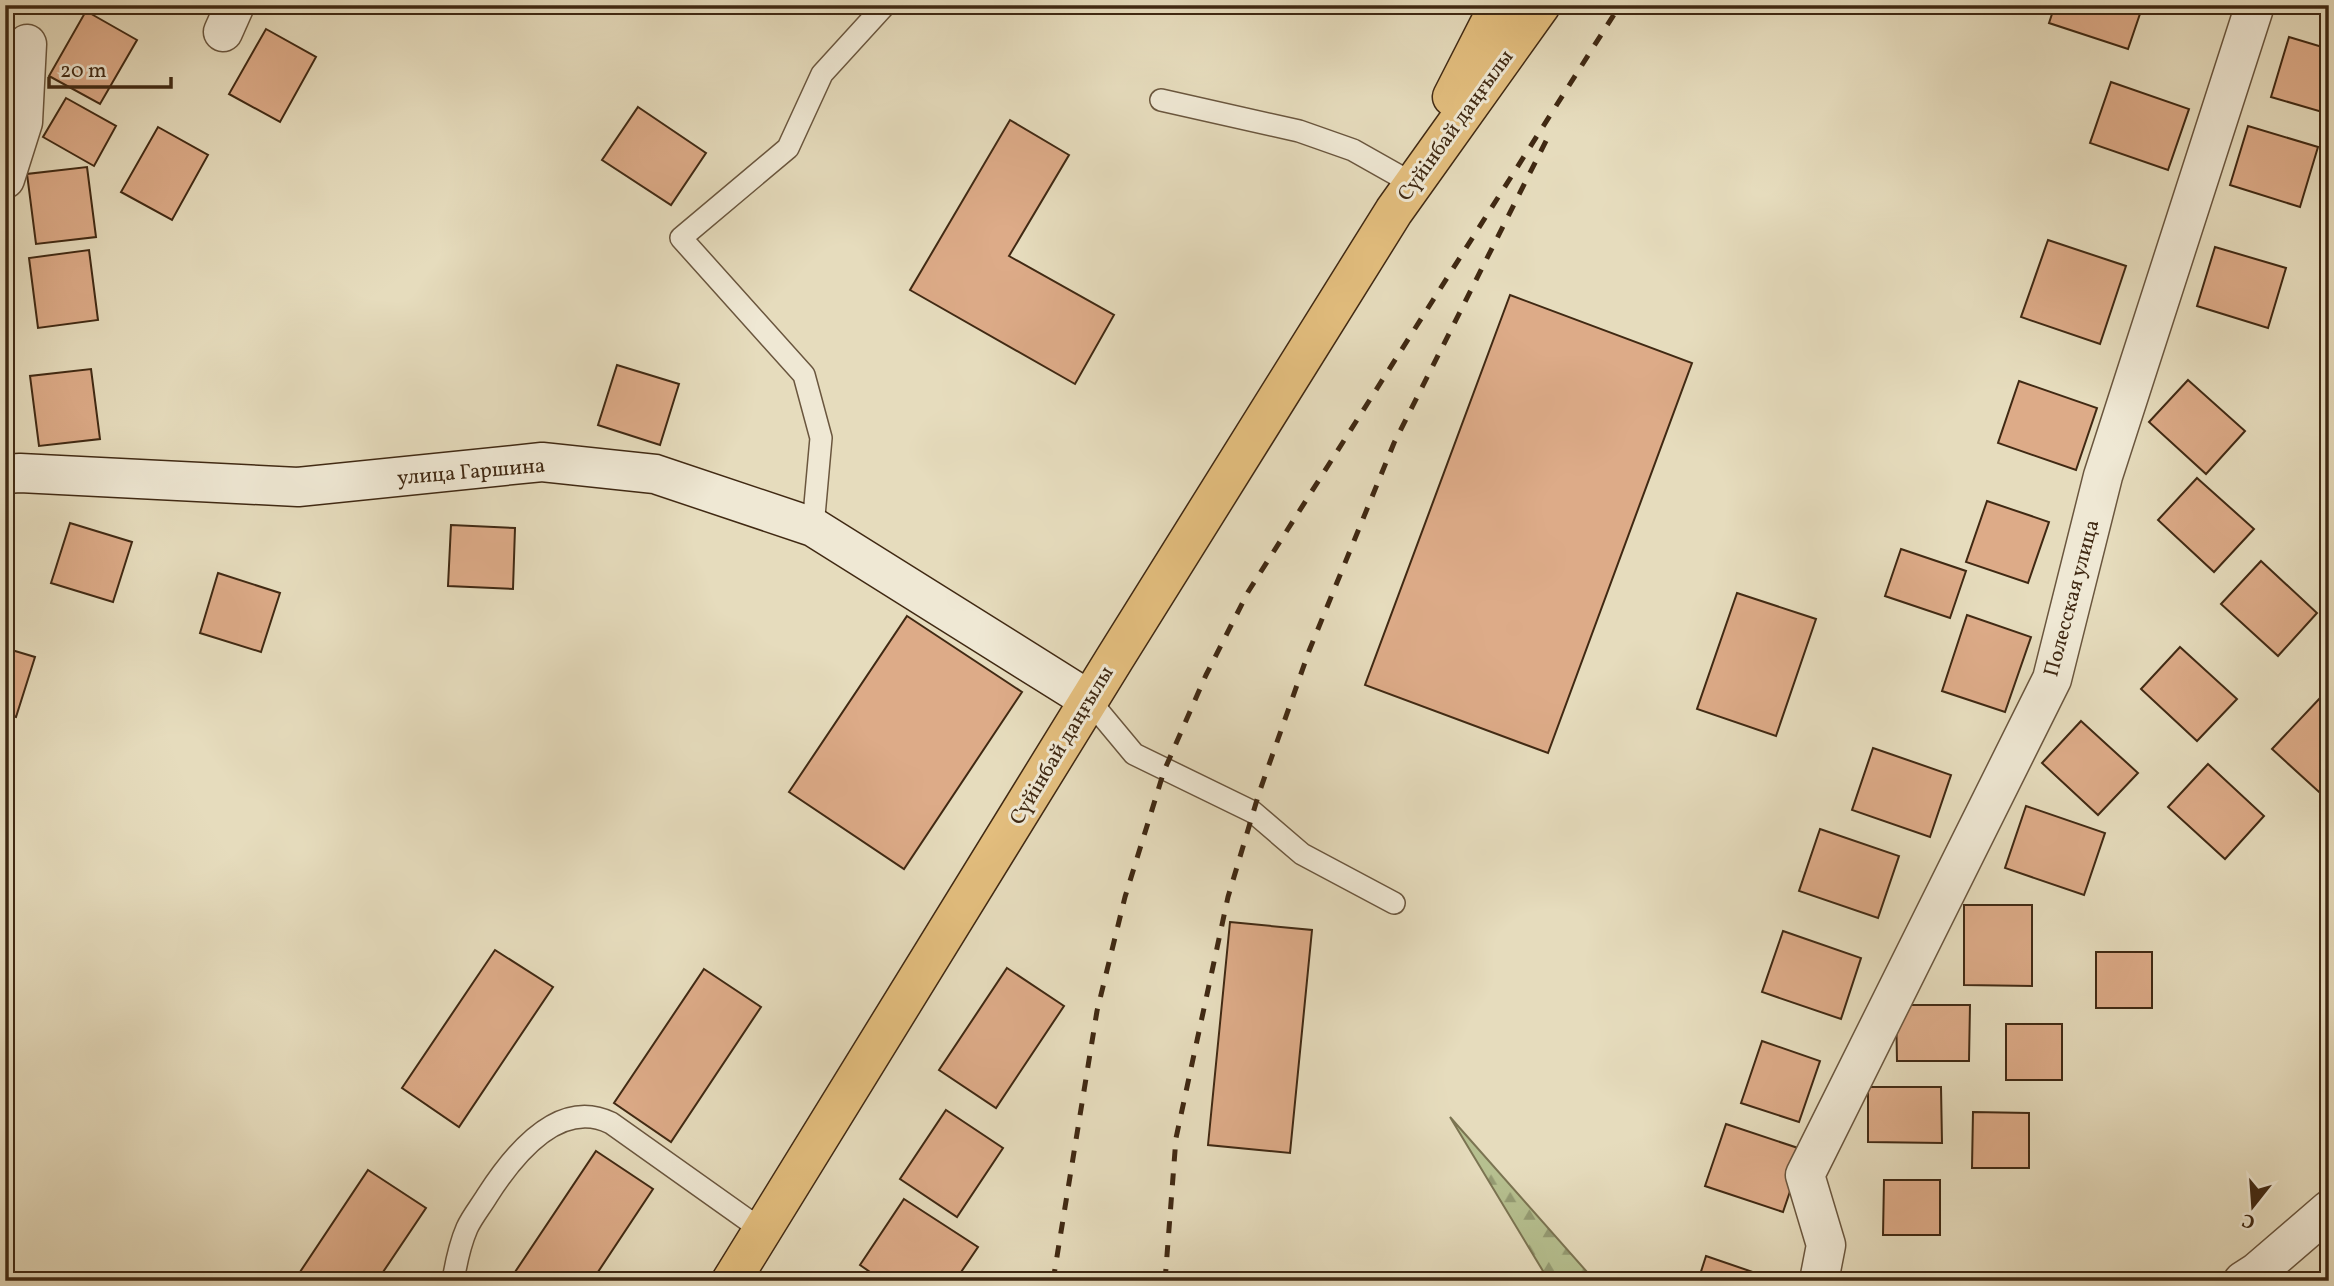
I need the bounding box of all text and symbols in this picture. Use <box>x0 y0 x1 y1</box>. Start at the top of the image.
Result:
street label: Сүйінбай даңғылы <box>1391 44 1521 207</box>
scale bar <box>49 46 172 90</box>
text: 20 m <box>60 57 106 86</box>
street label: улица Гаршина <box>396 452 546 493</box>
street label: Полесская улица <box>2038 517 2107 680</box>
street label: Сүйінбай даңғылы <box>1003 661 1121 831</box>
north arrow <box>2218 1170 2288 1240</box>
text: С <box>2239 1206 2258 1235</box>

